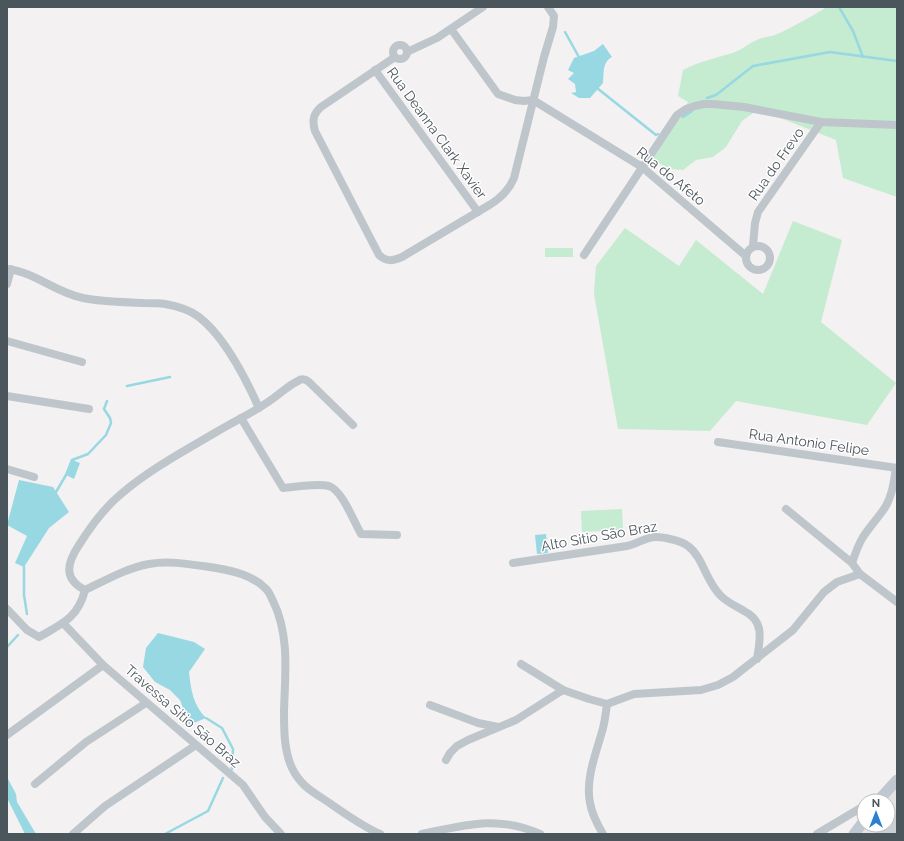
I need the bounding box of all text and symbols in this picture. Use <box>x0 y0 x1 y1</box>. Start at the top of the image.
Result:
street label: Rua Deanna Clark Xavier <box>384 64 490 202</box>
street label: Rua do Frevo <box>745 125 807 203</box>
street label: Rua do Afeto <box>634 144 708 208</box>
street label: Rua Antonio Felipe <box>748 426 870 458</box>
street label: Alto Sitio São Braz <box>540 518 658 554</box>
street label: Travessa Sitio São Braz <box>122 662 244 771</box>
north arrow <box>856 793 896 833</box>
text: N <box>872 797 880 810</box>

